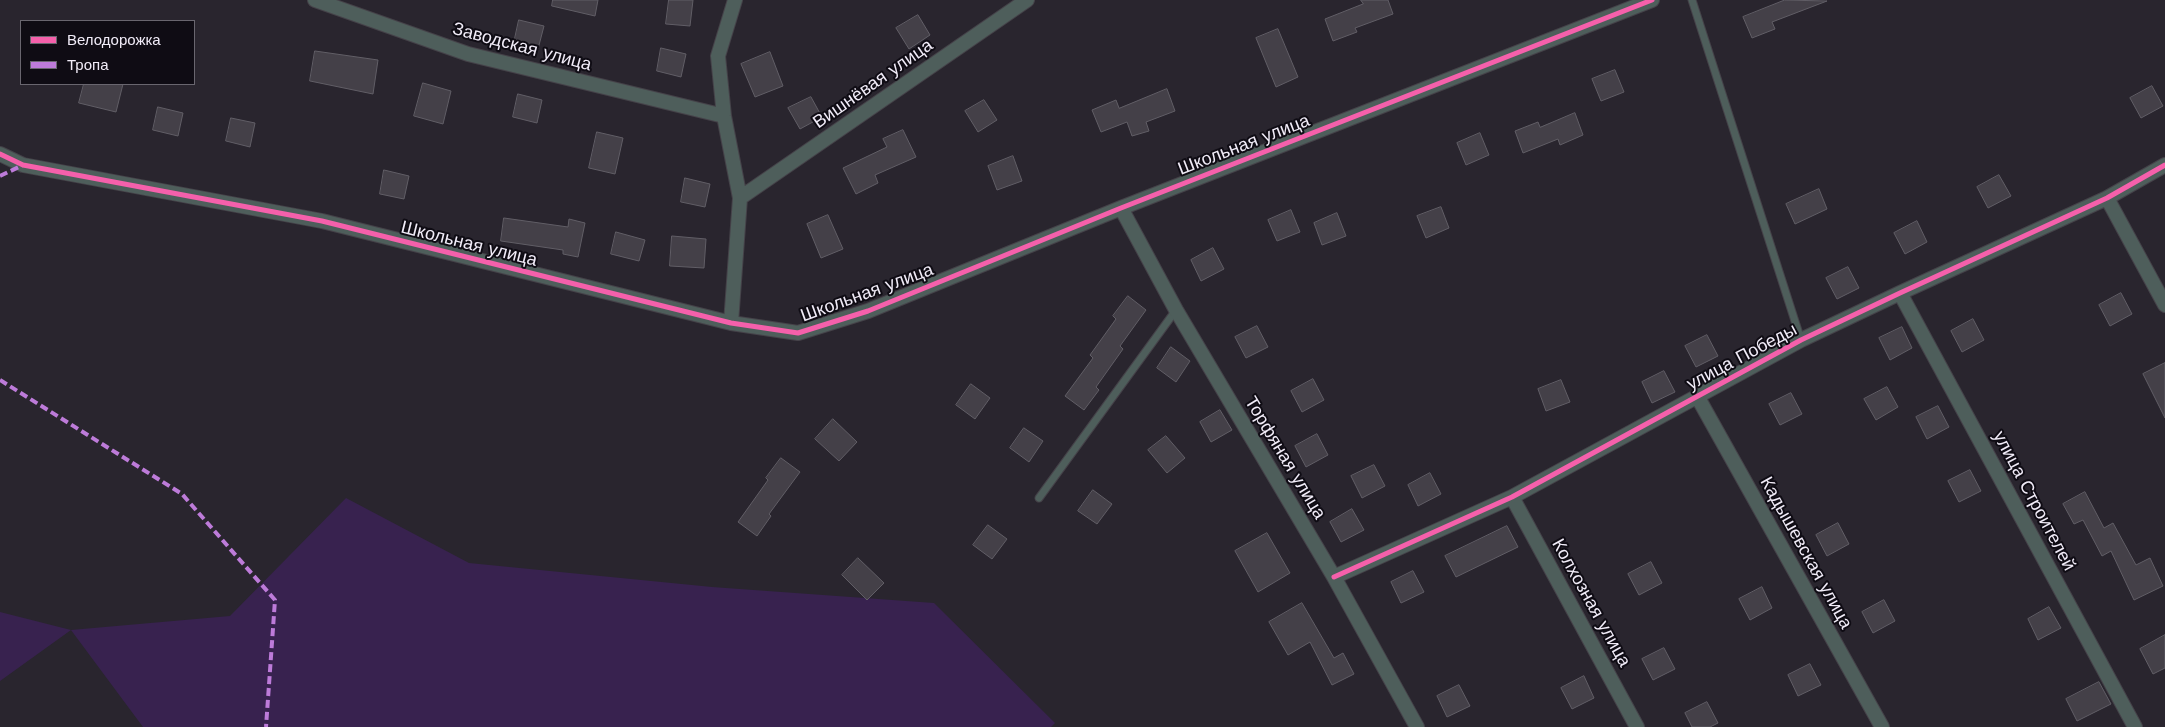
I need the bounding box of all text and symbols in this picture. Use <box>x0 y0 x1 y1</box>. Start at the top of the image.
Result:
street label: Заводская улица <box>450 18 594 76</box>
legend <box>20 20 195 85</box>
text: Велодорожка <box>67 31 161 49</box>
street label: Вишнёвая улица <box>809 35 937 133</box>
text: Тропа <box>67 56 108 74</box>
street label: Школьная улица <box>1175 110 1313 180</box>
street label: Школьная улица <box>399 217 539 271</box>
street label: Школьная улица <box>798 259 936 327</box>
street label: улица Победы <box>1683 319 1801 395</box>
street label: Торфяная улица <box>1240 393 1330 523</box>
street label: улица Строителей <box>1988 428 2080 574</box>
street label: Кадышевская улица <box>1755 473 1857 633</box>
street label: Колхозная улица <box>1547 535 1635 671</box>

